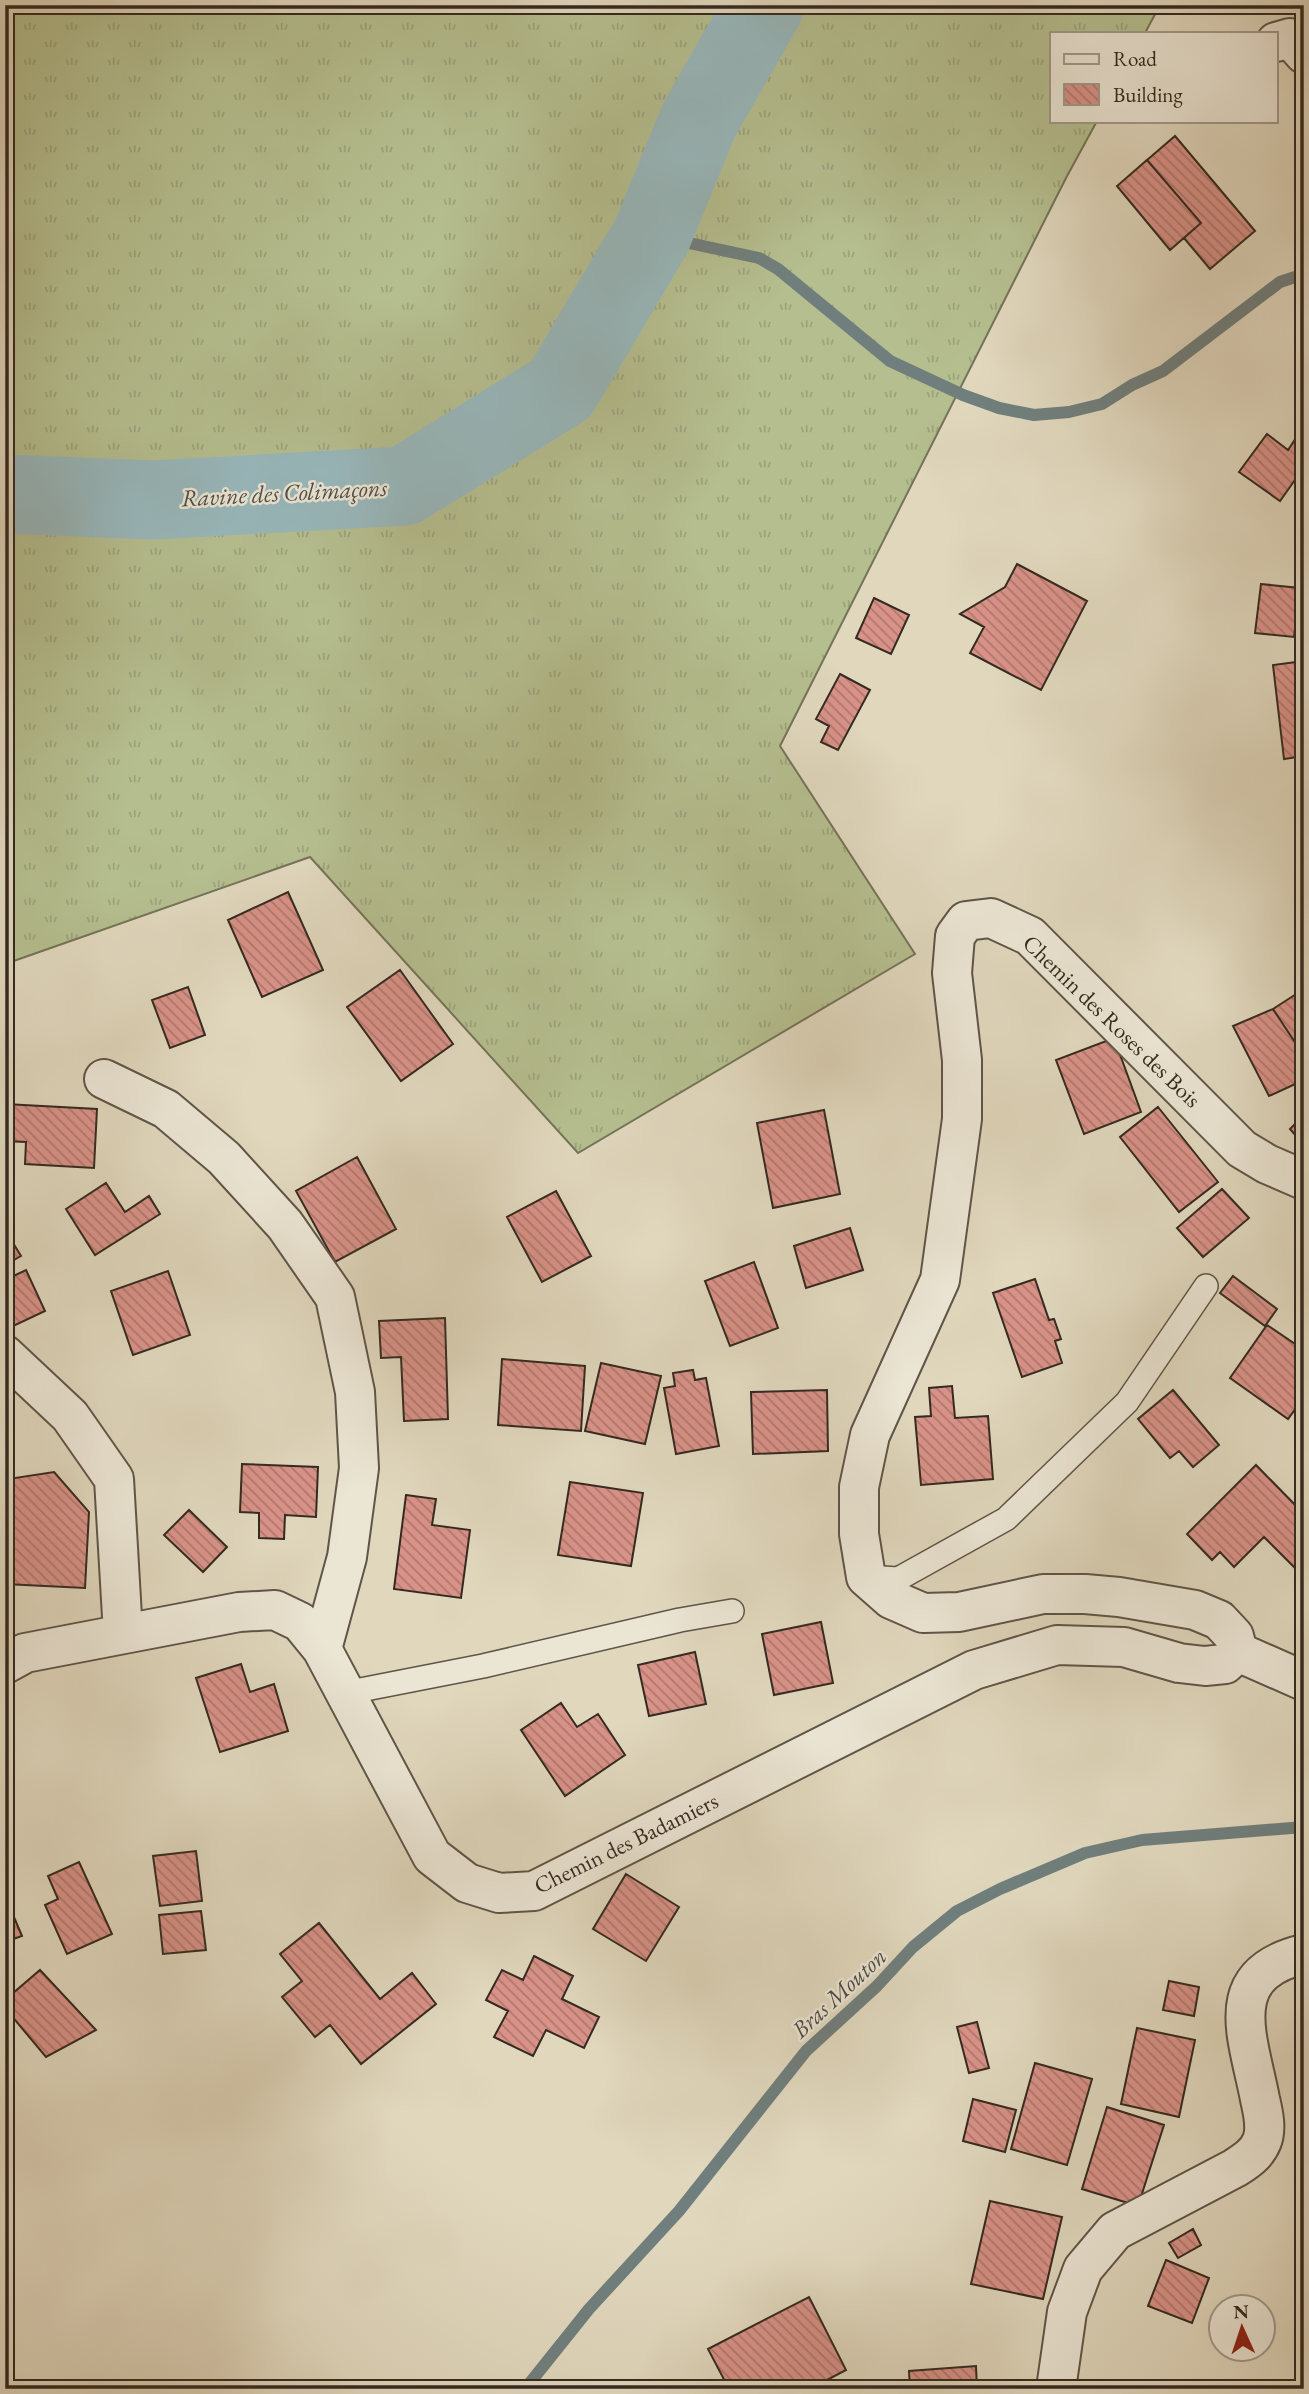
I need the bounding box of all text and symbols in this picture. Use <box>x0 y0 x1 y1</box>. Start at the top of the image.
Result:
legend <box>1050 32 1278 122</box>
text: Road <box>1113 45 1157 72</box>
text: Building <box>1113 81 1183 108</box>
water label: Ravine des Colimaçons <box>180 472 388 513</box>
street label: Chemin des Roses des Bois <box>1016 928 1208 1114</box>
street label: Chemin des Badamiers <box>529 1785 723 1901</box>
water label: Bras Mouton <box>784 1941 893 2045</box>
north arrow <box>1208 2292 1278 2362</box>
text: N <box>1233 2299 1250 2324</box>

